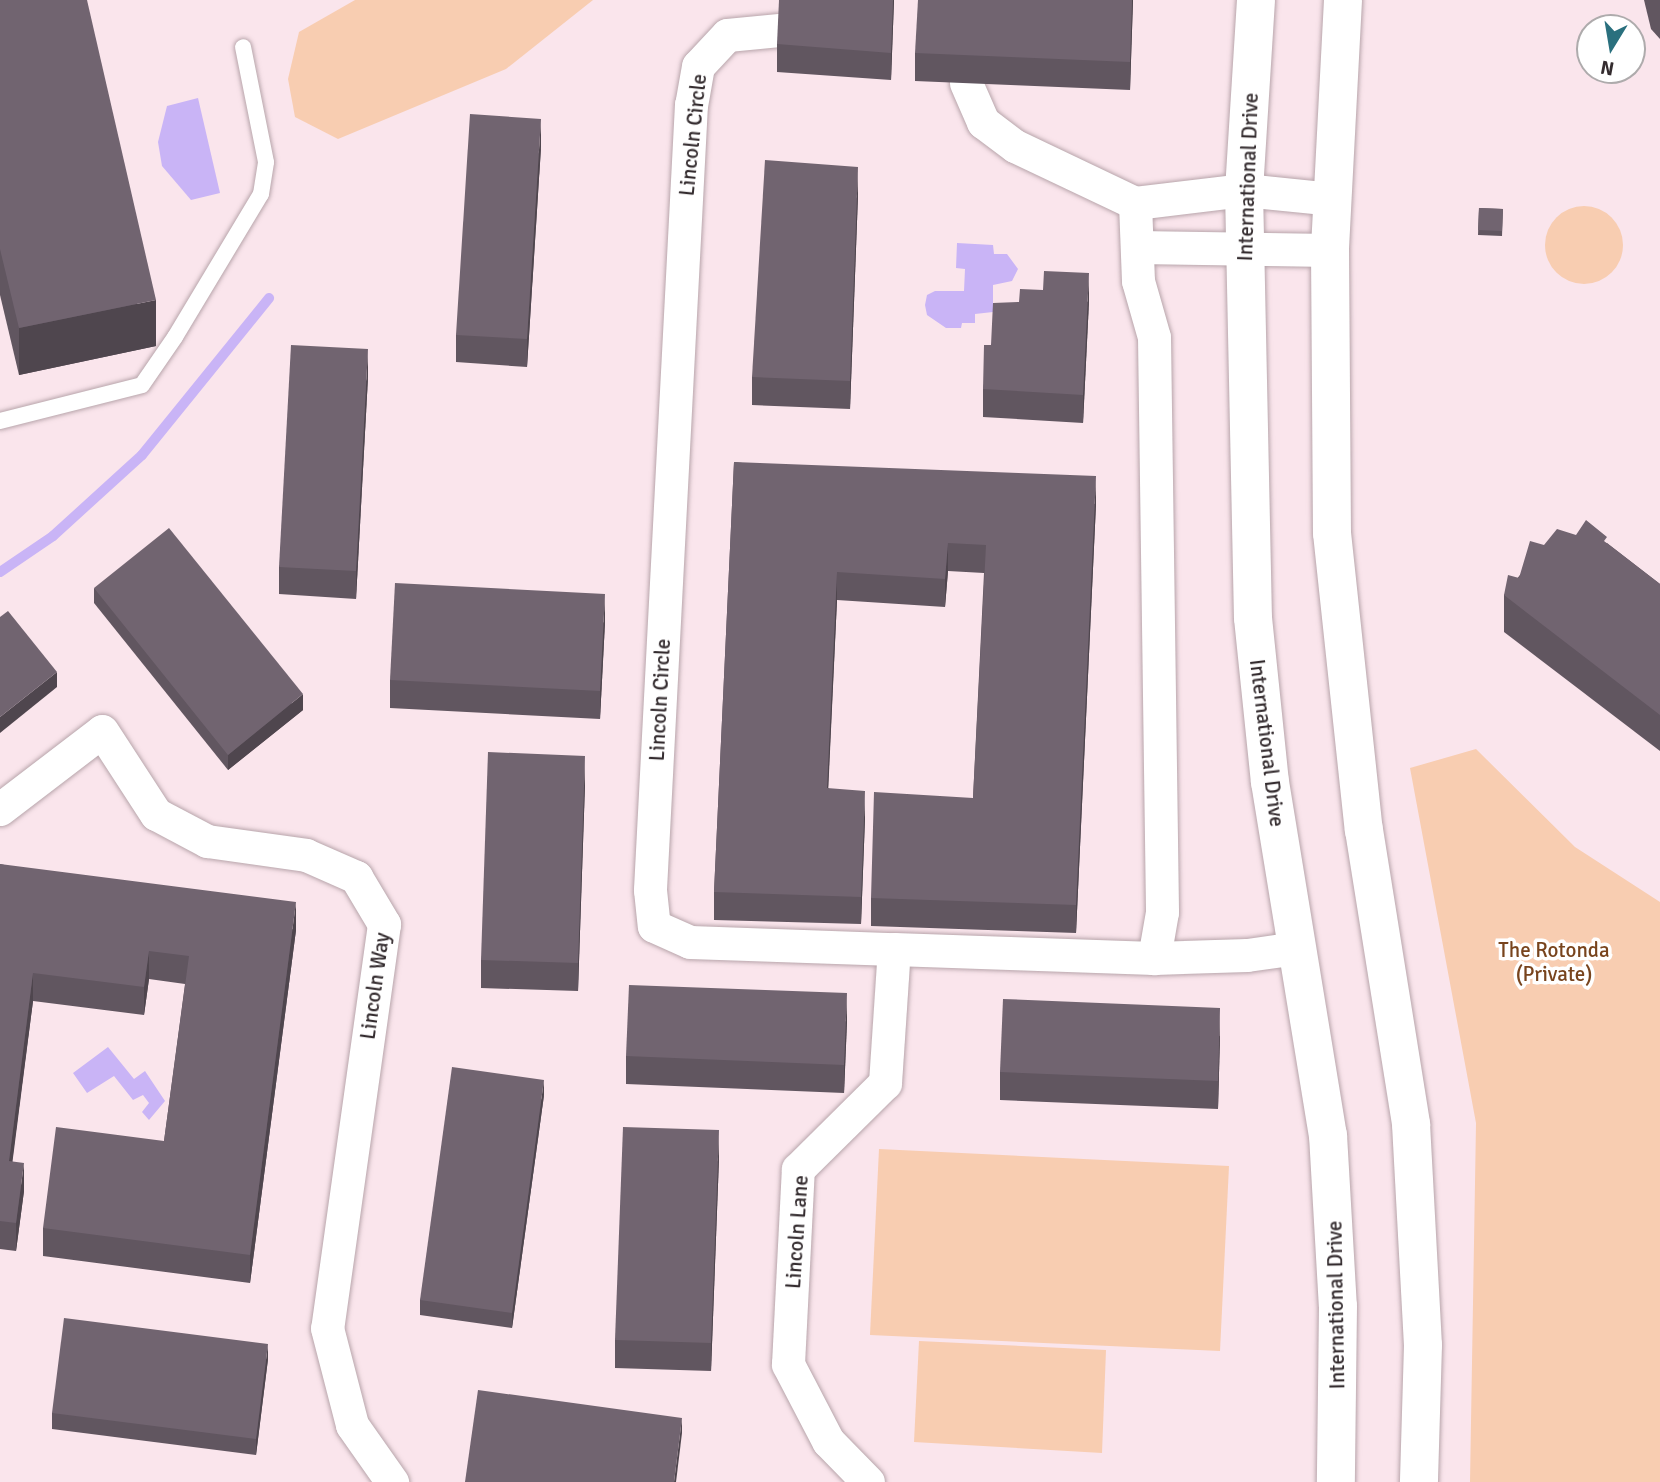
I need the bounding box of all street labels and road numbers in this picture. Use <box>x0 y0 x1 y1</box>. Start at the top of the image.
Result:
street label: Lincoln Circle <box>674 73 712 197</box>
street label: International Drive <box>1232 92 1264 262</box>
street label: Lincoln Circle <box>644 638 676 762</box>
street label: International Drive <box>1244 658 1290 828</box>
street label: Lincoln Way <box>355 931 395 1041</box>
street label: Lincoln Lane <box>780 1174 814 1290</box>
street label: International Drive <box>1322 1220 1350 1390</box>

